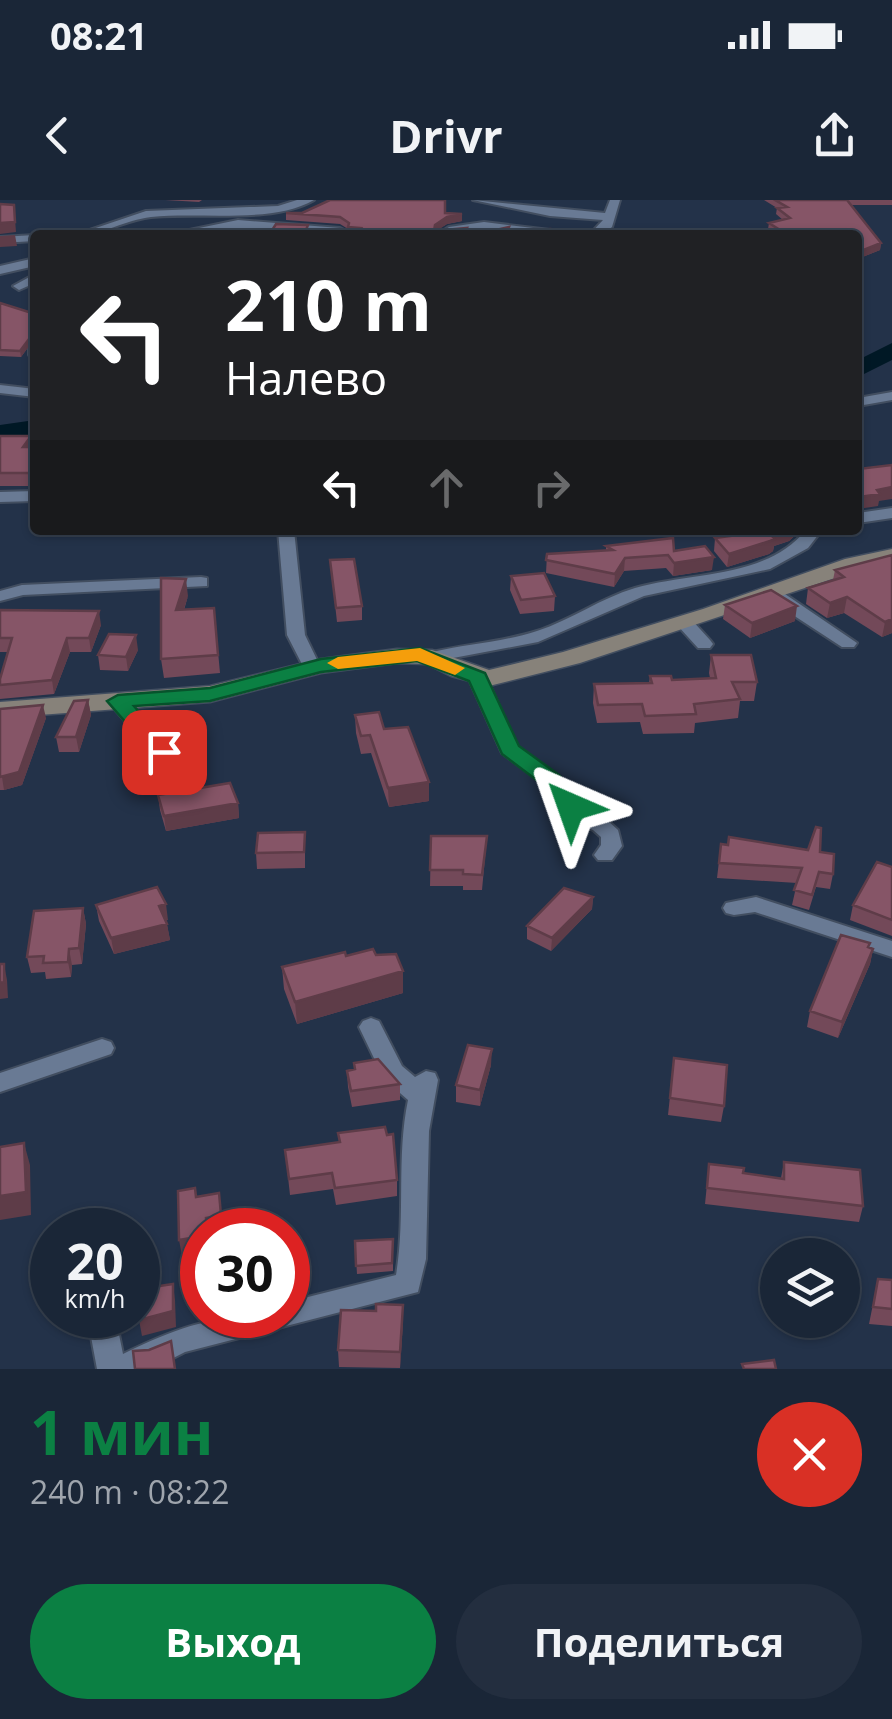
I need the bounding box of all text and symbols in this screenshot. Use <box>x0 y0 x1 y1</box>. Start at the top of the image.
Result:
text: 08:21 <box>50 9 148 61</box>
text: Drivr <box>389 105 503 166</box>
icon: back <box>30 108 85 163</box>
icon: share <box>807 108 862 163</box>
text: 210 m <box>225 256 432 352</box>
icon: left <box>60 270 190 400</box>
text: Налево <box>225 347 387 408</box>
icon: left <box>314 460 369 515</box>
icon: ahead <box>419 460 474 515</box>
icon: right <box>524 460 579 515</box>
pin <box>122 710 207 795</box>
icon: arrive <box>137 725 192 780</box>
position arrow <box>519 755 623 859</box>
speed limit sign: 30 <box>180 1208 310 1338</box>
text: 20 <box>66 1227 124 1295</box>
map controls <box>760 1238 860 1338</box>
button: layers <box>760 1238 860 1338</box>
text: km/h <box>65 1281 125 1315</box>
text: 1 мин <box>30 1391 214 1473</box>
button: close <box>757 1402 862 1507</box>
text: 240 m · 08:22 <box>30 1470 229 1513</box>
button: Выход <box>30 1584 436 1699</box>
button: Поделиться <box>456 1584 862 1699</box>

